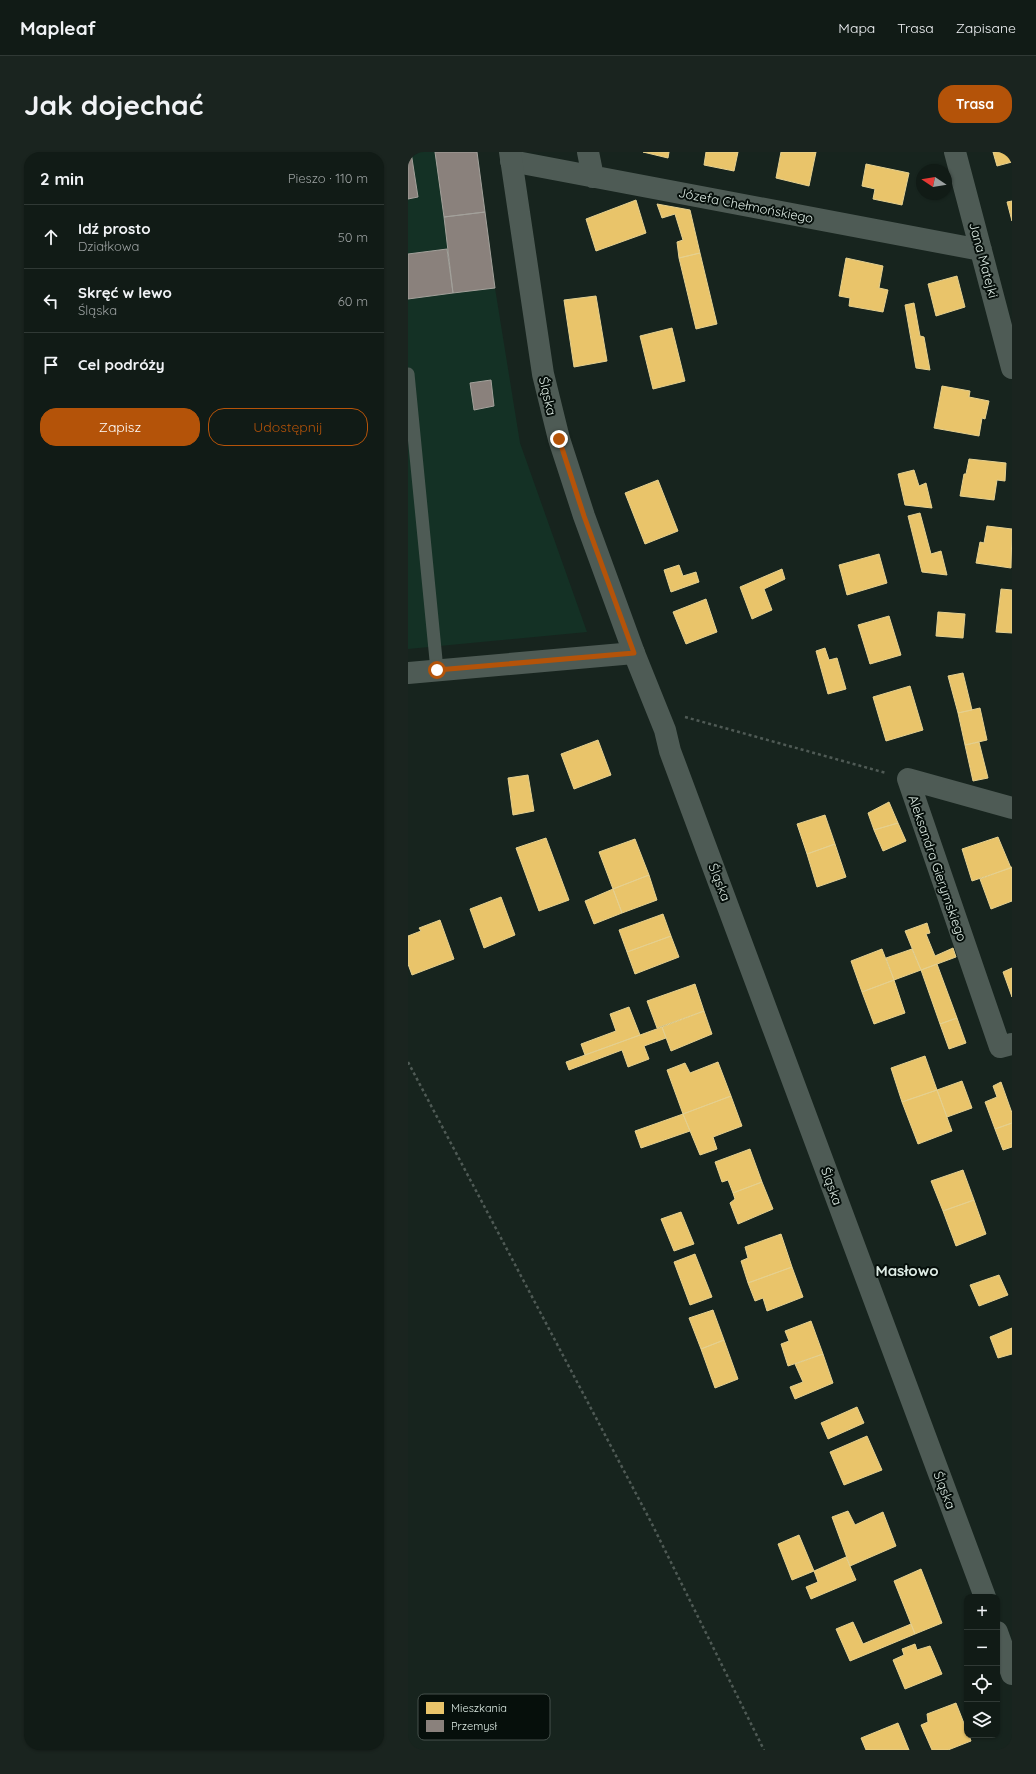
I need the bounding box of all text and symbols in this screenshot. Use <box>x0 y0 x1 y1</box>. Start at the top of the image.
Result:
text: Mapleaf <box>20 16 96 40</box>
text: Mapa <box>838 19 875 37</box>
text: Trasa <box>897 19 934 37</box>
text: Zapisane <box>956 19 1016 37</box>
button: Trasa <box>938 85 1012 123</box>
text: Jak dojechać <box>24 87 203 122</box>
north arrow <box>916 164 952 200</box>
text: 2 min <box>40 168 84 189</box>
text: Pieszo · 110 m <box>288 170 368 186</box>
street label: Józefa Chełmońskiego <box>677 184 815 226</box>
text: Idź prosto <box>78 219 151 238</box>
street label: Jana Matejki <box>966 220 1002 300</box>
icon: ahead <box>40 226 62 248</box>
text: 50 m <box>338 229 368 245</box>
text: Działkowa <box>78 238 139 254</box>
text: Skręć w lewo <box>78 283 172 302</box>
icon: left <box>40 290 62 312</box>
text: 60 m <box>338 293 368 309</box>
text: Śląska <box>78 302 117 318</box>
icon: arrive <box>40 354 62 376</box>
text: Cel podróży <box>78 355 165 374</box>
street label: Śląska <box>536 375 560 417</box>
button: Zapisz <box>40 408 200 446</box>
button: Udostępnij <box>208 408 368 446</box>
route end <box>550 430 568 448</box>
route start <box>428 661 446 679</box>
street label: Aleksandra Gierymskiego <box>905 793 971 943</box>
street label: Śląska <box>706 861 734 903</box>
street label: Śląska <box>818 1165 846 1207</box>
district label: Masłowo <box>875 1261 939 1280</box>
street label: Śląska <box>931 1469 959 1511</box>
map controls <box>964 1594 1000 1738</box>
button: + <box>964 1594 1000 1630</box>
button: − <box>964 1630 1000 1666</box>
button: locate <box>964 1666 1000 1702</box>
legend <box>418 1694 550 1740</box>
text: Mieszkania <box>451 1701 507 1715</box>
button: layers <box>964 1702 1000 1738</box>
text: Przemysł <box>451 1719 497 1733</box>

